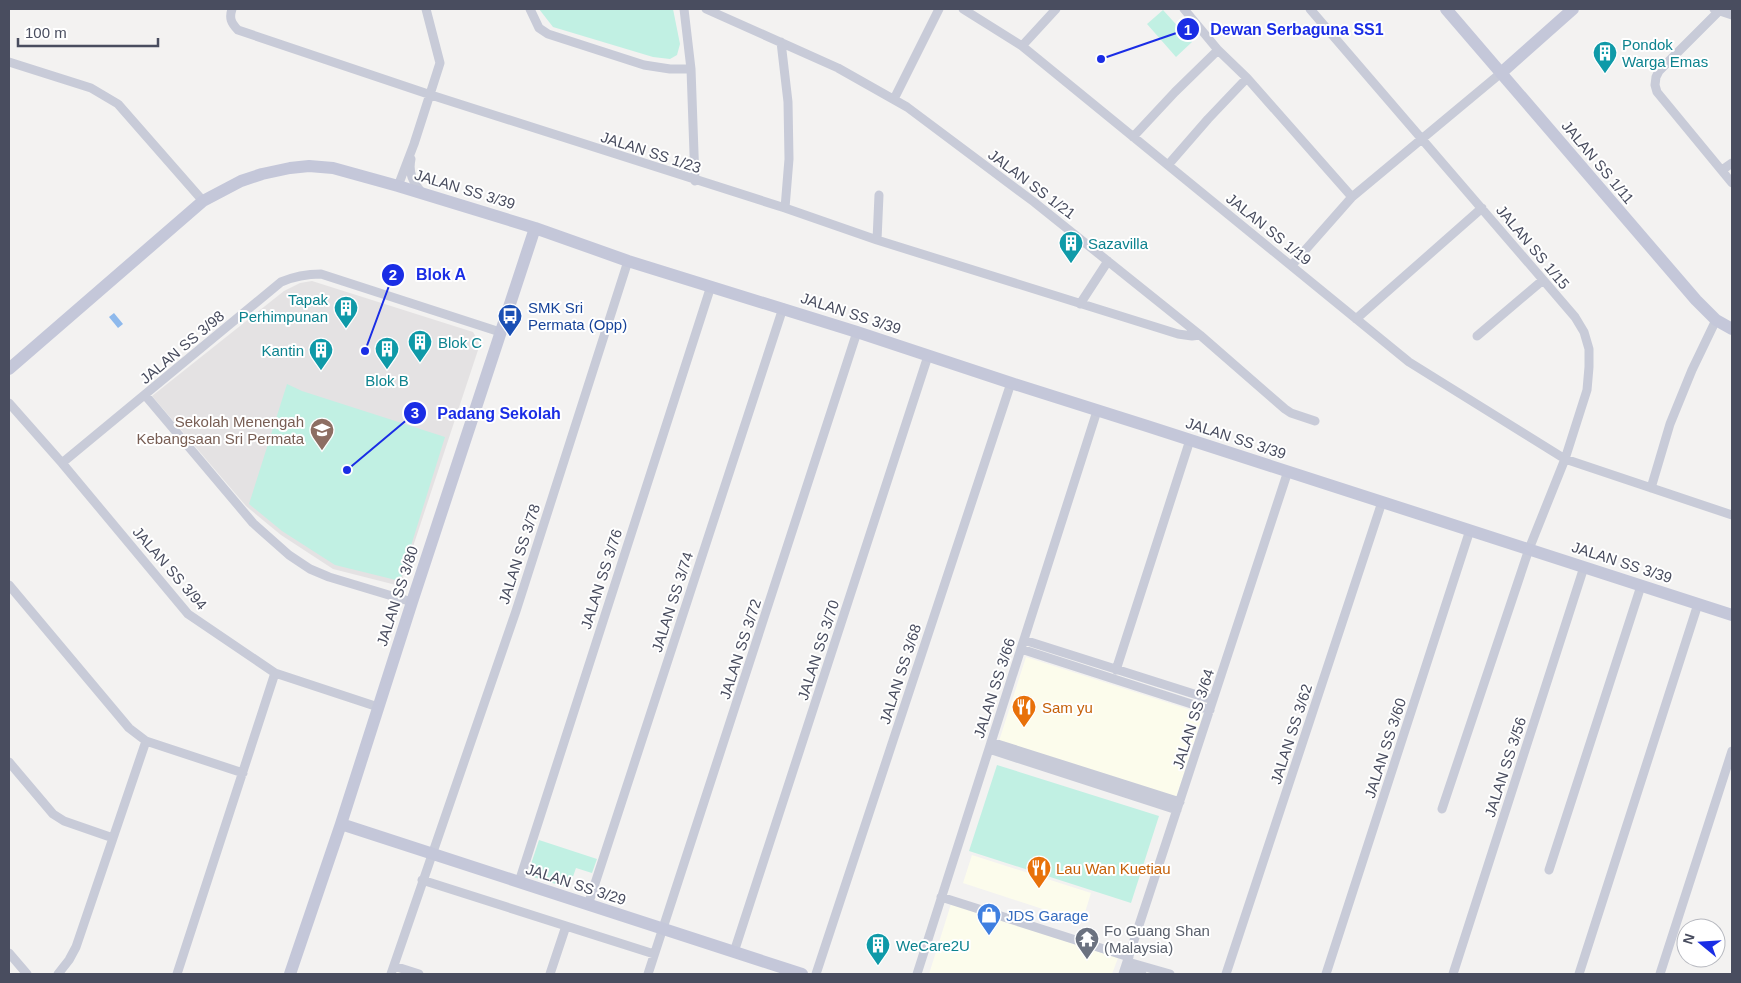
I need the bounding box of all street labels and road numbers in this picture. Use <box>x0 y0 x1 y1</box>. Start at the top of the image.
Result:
street label: JALAN SS 1/11 <box>1558 117 1638 207</box>
street label: JALAN SS 1/23 <box>599 128 703 176</box>
street label: JALAN SS 1/21 <box>985 146 1079 222</box>
street label: JALAN SS 3/39 <box>413 166 517 212</box>
street label: JALAN SS 1/19 <box>1223 190 1315 268</box>
street label: JALAN SS 1/15 <box>1493 202 1573 292</box>
street label: JALAN SS 3/39 <box>799 289 903 337</box>
street label: JALAN SS 3/98 <box>137 307 227 387</box>
street label: JALAN SS 3/39 <box>1184 414 1288 462</box>
street label: JALAN SS 3/78 <box>495 502 543 606</box>
street label: JALAN SS 3/94 <box>129 523 211 613</box>
street label: JALAN SS 3/76 <box>577 527 625 631</box>
street label: JALAN SS 3/39 <box>1570 538 1674 586</box>
street label: JALAN SS 3/80 <box>373 544 421 648</box>
street label: JALAN SS 3/74 <box>648 550 696 654</box>
street label: JALAN SS 3/72 <box>716 597 764 701</box>
street label: JALAN SS 3/70 <box>794 598 842 702</box>
street label: JALAN SS 3/68 <box>876 622 924 726</box>
street label: JALAN SS 3/66 <box>970 636 1018 740</box>
street label: JALAN SS 3/64 <box>1169 667 1217 771</box>
street label: JALAN SS 3/62 <box>1267 682 1315 786</box>
street label: JALAN SS 3/60 <box>1361 696 1409 800</box>
street label: JALAN SS 3/56 <box>1481 715 1529 819</box>
street label: JALAN SS 3/29 <box>524 860 628 908</box>

